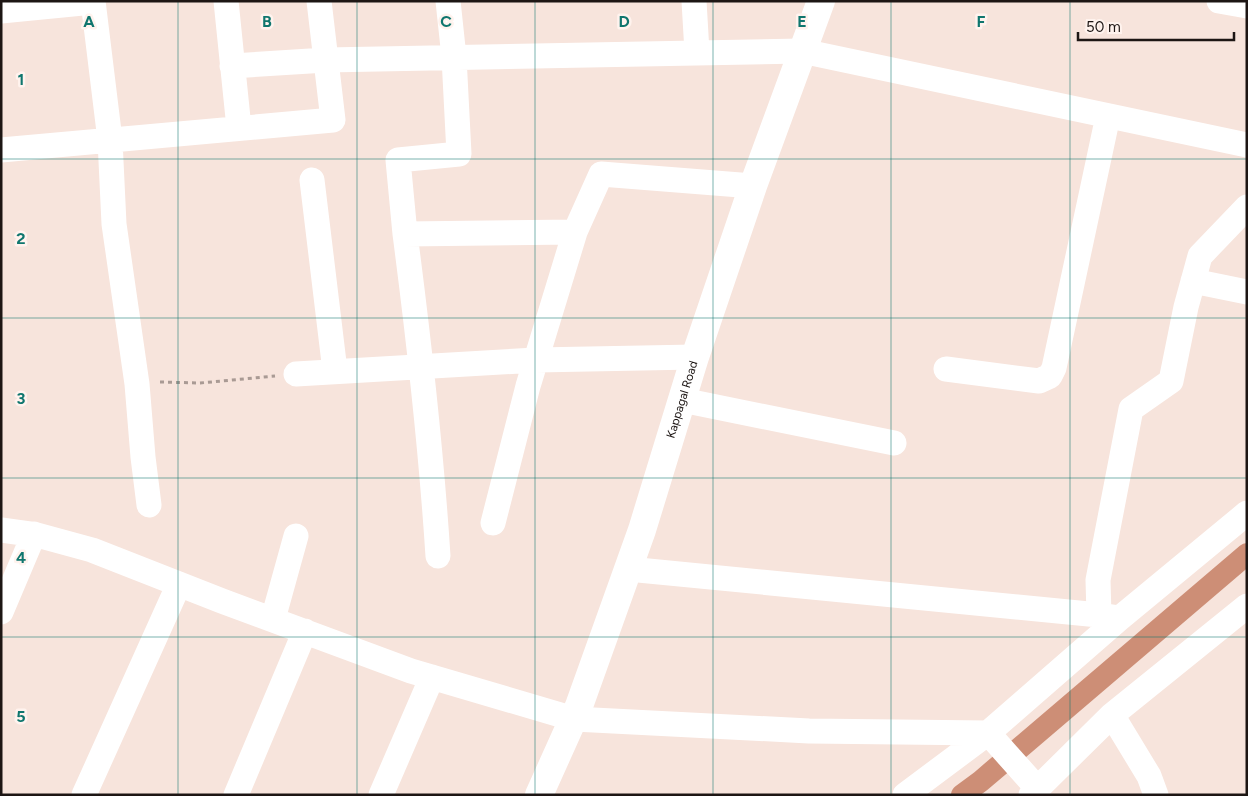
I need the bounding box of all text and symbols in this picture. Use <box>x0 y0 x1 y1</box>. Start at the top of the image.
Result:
scale bar <box>1078 10 1234 42</box>
text: A <box>83 12 95 31</box>
text: B <box>262 12 272 31</box>
text: C <box>440 12 452 31</box>
text: D <box>618 12 630 31</box>
text: E <box>797 12 807 31</box>
text: F <box>977 12 986 31</box>
text: 50 m <box>1086 18 1121 36</box>
text: 1 <box>18 70 24 89</box>
text: 2 <box>16 229 26 248</box>
street label: Kappagal Road <box>664 359 700 440</box>
text: 3 <box>17 389 26 408</box>
text: 4 <box>16 548 26 567</box>
text: 5 <box>16 707 26 726</box>

